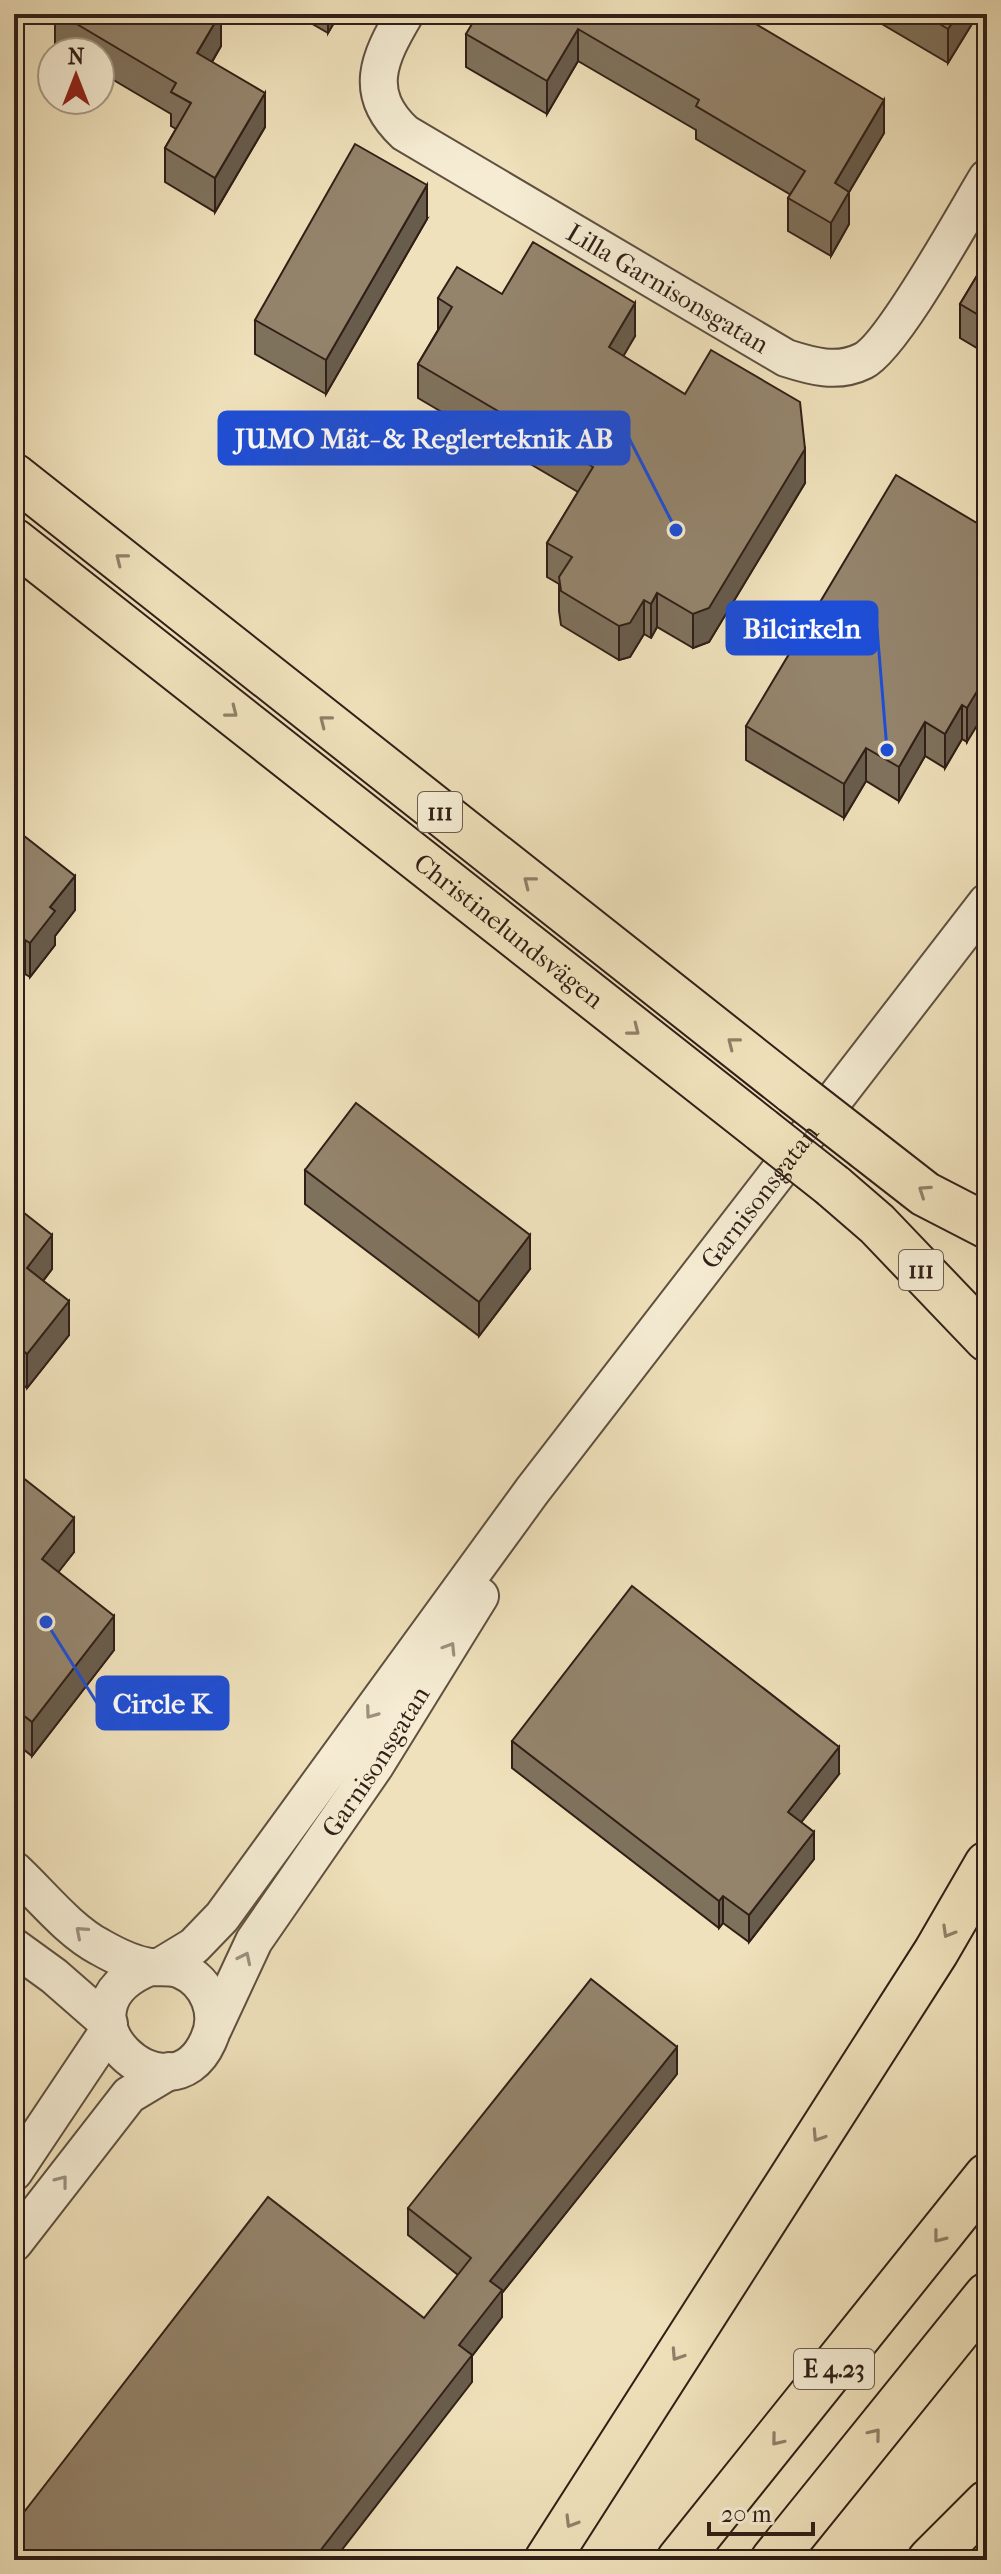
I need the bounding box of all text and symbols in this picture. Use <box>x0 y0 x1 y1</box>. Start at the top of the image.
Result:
north arrow <box>36 36 116 116</box>
text: N <box>68 44 85 70</box>
street label: Lilla Garnisonsgatan <box>561 217 774 360</box>
callout: JUMO Mät- & Reglerteknik AB <box>219 412 629 464</box>
text: JUMO Mät- & Reglerteknik AB <box>232 422 613 455</box>
one-way arrow <box>115 555 130 569</box>
callout: Bilcirkeln <box>727 602 877 654</box>
text: Bilcirkeln <box>743 612 862 645</box>
one-way arrow <box>223 703 238 717</box>
one-way arrow <box>319 716 334 730</box>
road number: 111 <box>418 792 462 832</box>
street label: Christinelundsvägen <box>408 847 610 1015</box>
one-way arrow <box>524 877 538 892</box>
one-way arrow <box>625 1020 640 1034</box>
one-way arrow <box>727 1039 742 1053</box>
street label: Garnisonsgatan <box>695 1118 825 1275</box>
one-way arrow <box>918 1186 932 1201</box>
road number: 111 <box>899 1250 943 1290</box>
one-way arrow <box>441 1642 456 1657</box>
callout: Circle K <box>97 1677 228 1729</box>
street label: Garnisonsgatan <box>316 1681 437 1843</box>
text: Circle K <box>113 1687 213 1720</box>
one-way arrow <box>366 1704 381 1718</box>
one-way arrow <box>942 1923 957 1938</box>
one-way arrow <box>76 1928 91 1942</box>
one-way arrow <box>236 1952 251 1967</box>
one-way arrow <box>812 2128 827 2142</box>
one-way arrow <box>52 2176 66 2190</box>
one-way arrow <box>934 2228 948 2243</box>
one-way arrow <box>671 2346 686 2361</box>
road number: E 4.23 <box>794 2349 874 2389</box>
one-way arrow <box>865 2429 880 2444</box>
one-way arrow <box>772 2431 787 2445</box>
scale bar <box>709 2486 813 2536</box>
text: 20 m <box>721 2500 772 2528</box>
one-way arrow <box>565 2513 581 2528</box>

